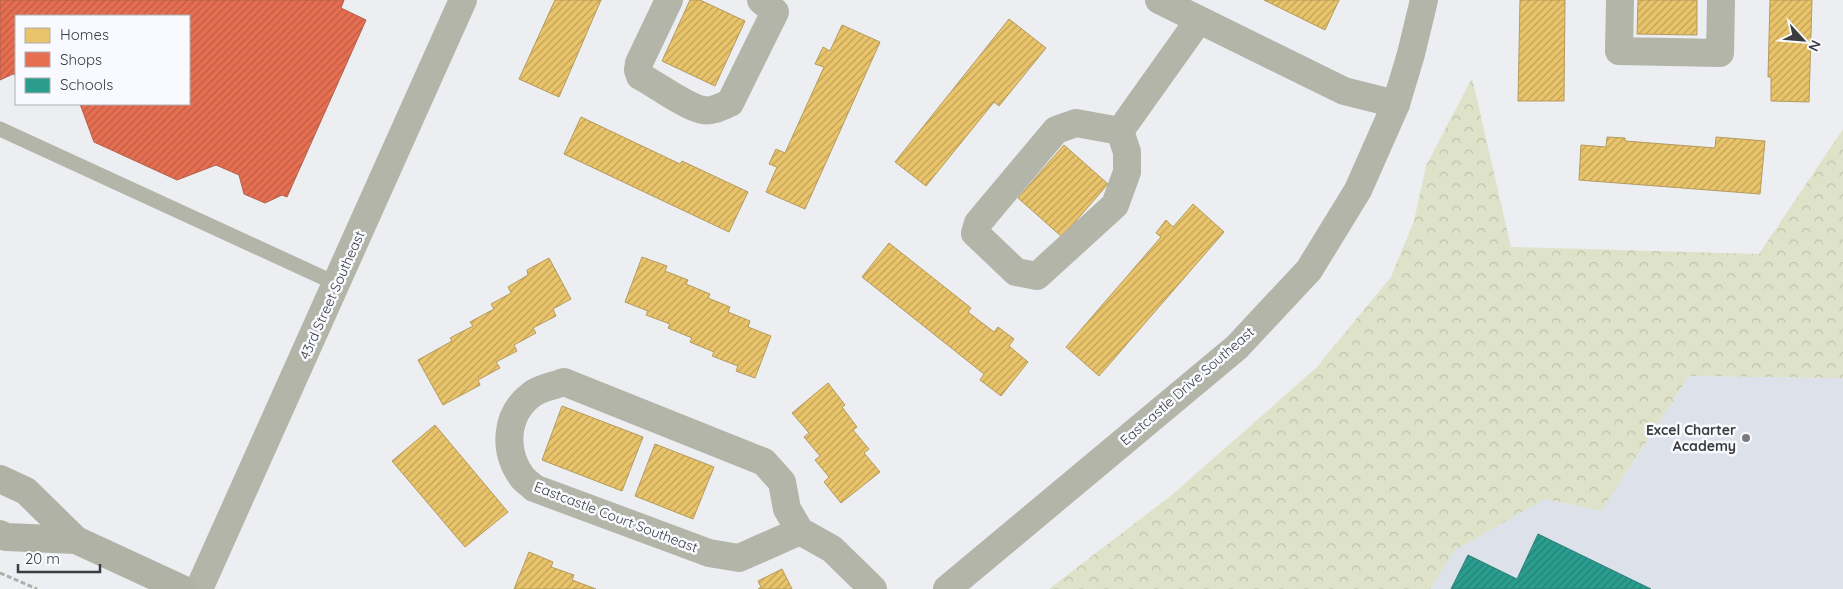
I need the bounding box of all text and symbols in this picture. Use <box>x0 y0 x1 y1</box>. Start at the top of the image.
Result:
legend <box>15 15 190 105</box>
north arrow <box>1778 15 1828 65</box>
text: Homes <box>60 25 109 44</box>
text: N <box>1804 37 1825 54</box>
text: Shops <box>60 50 102 69</box>
text: Schools <box>60 75 113 94</box>
street label: 43rd Street Southeast <box>296 228 369 362</box>
street label: Eastcastle Drive Southeast <box>1116 323 1258 449</box>
place label: Excel Charter Academy <box>1646 421 1736 455</box>
marker: Excel Charter Academy <box>1740 432 1752 444</box>
street label: Eastcastle Court Southeast <box>532 477 701 557</box>
scale bar <box>18 542 100 574</box>
text: 20 m <box>25 549 60 568</box>

